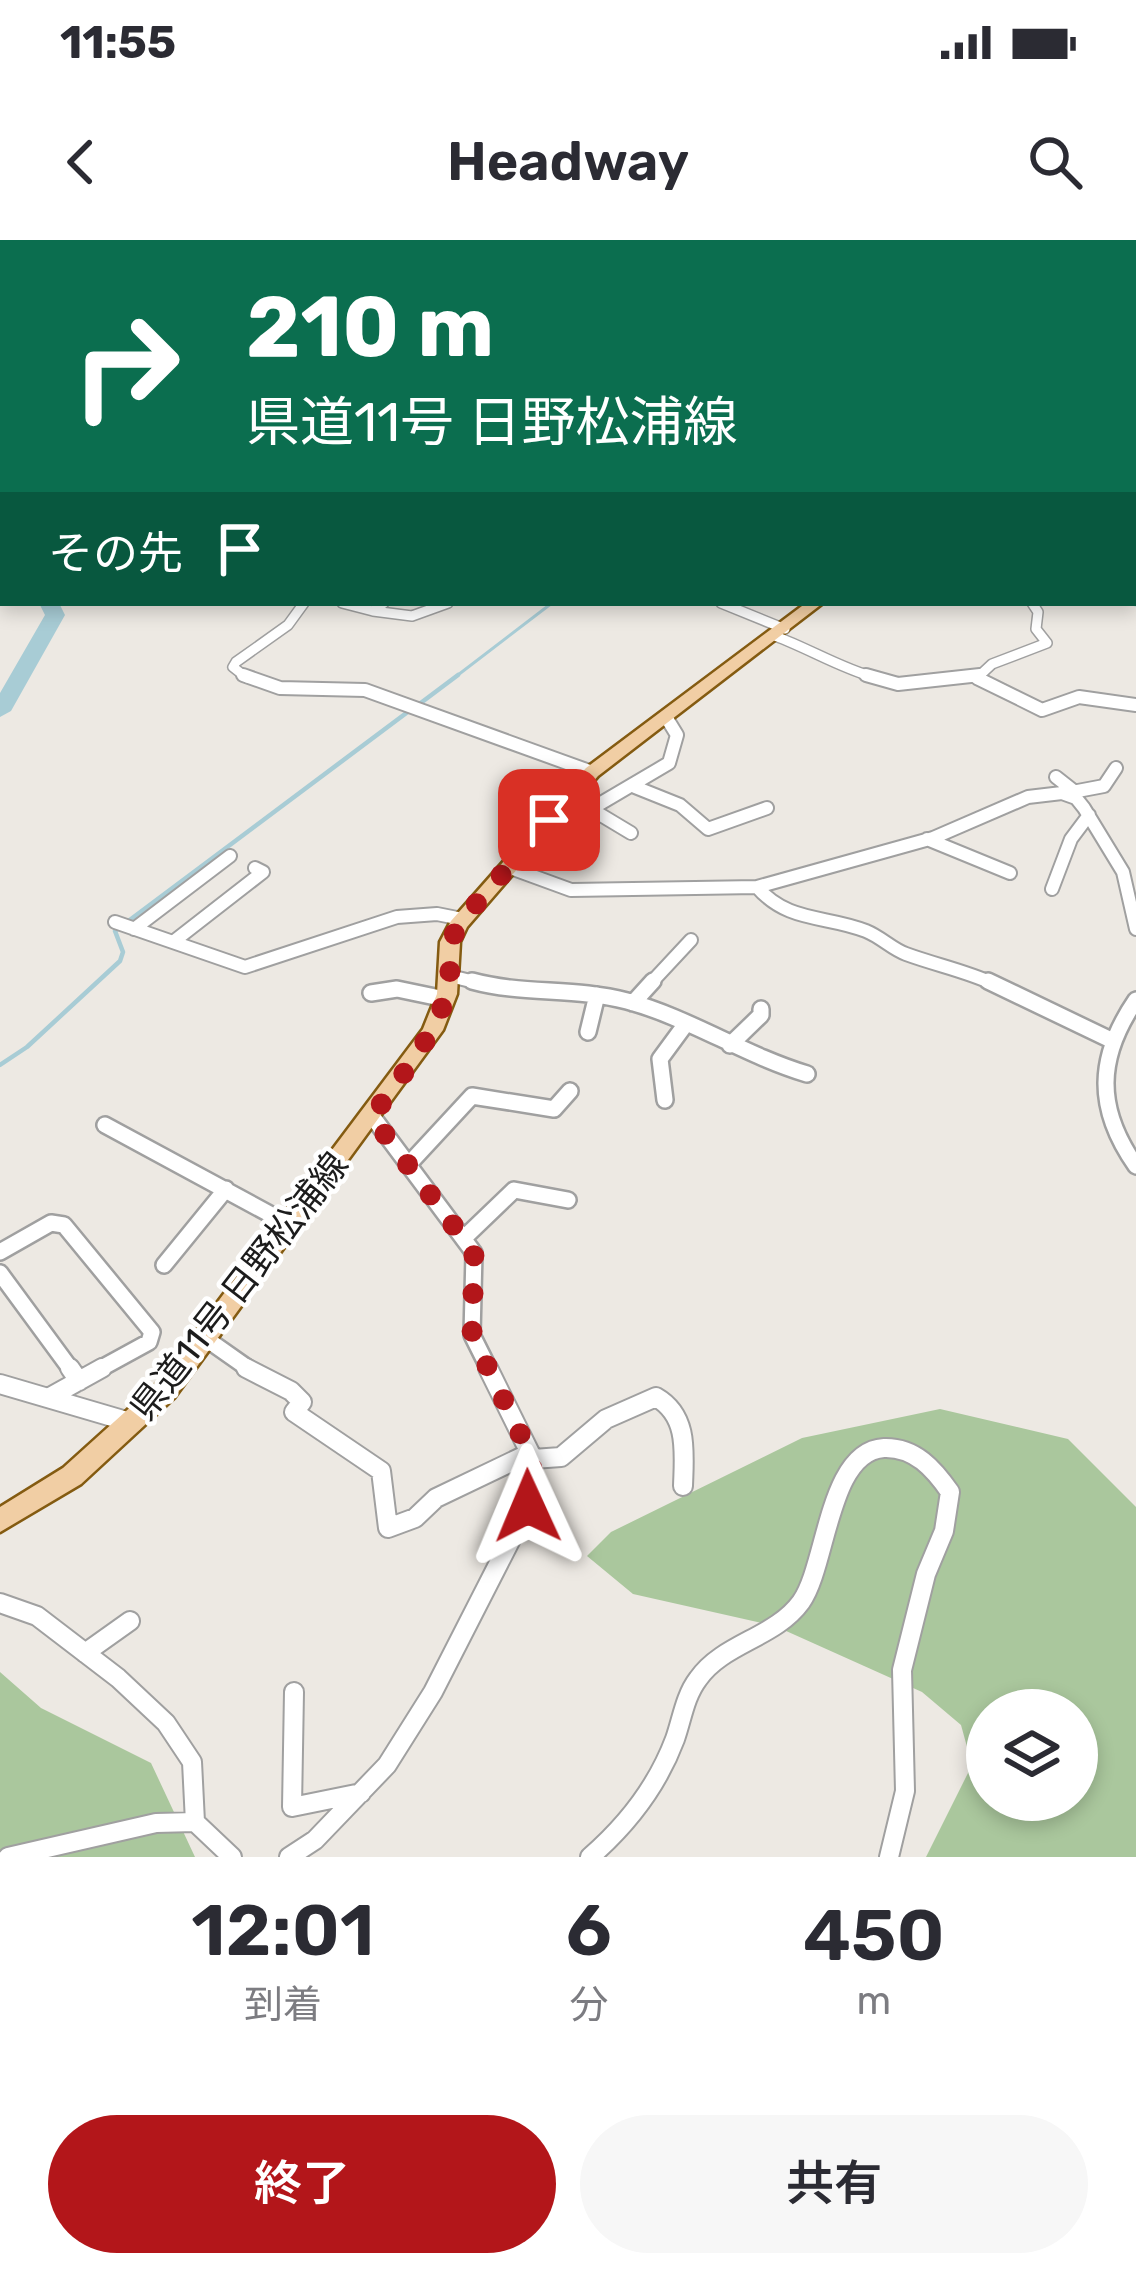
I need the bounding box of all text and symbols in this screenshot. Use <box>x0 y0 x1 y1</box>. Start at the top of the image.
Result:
text: 11:55 <box>60 16 176 69</box>
icon: back <box>48 129 114 195</box>
icon: search <box>1022 129 1088 195</box>
text: Headway <box>447 130 689 194</box>
text: 210 m <box>246 277 494 377</box>
icon: right <box>48 288 204 444</box>
text: 県道11号 日野松浦線 <box>246 391 737 455</box>
icon: arrive <box>207 516 273 582</box>
text: その先 <box>48 527 183 580</box>
pin <box>498 769 600 871</box>
icon: arrive <box>516 787 582 853</box>
street label: 県道11号 日野松浦線 <box>121 1144 357 1428</box>
position arrow <box>465 1443 591 1569</box>
map controls <box>966 1689 1098 1821</box>
button: layers <box>966 1689 1098 1821</box>
text: 12:01 <box>191 1888 374 1973</box>
text: 6 <box>566 1888 612 1973</box>
text: 450 <box>803 1893 945 1978</box>
text: m <box>857 1978 891 2024</box>
text: 到着 <box>244 1982 322 2028</box>
text: 分 <box>569 1982 608 2028</box>
button: 終了 <box>48 2115 556 2253</box>
button: 共有 <box>580 2115 1088 2253</box>

